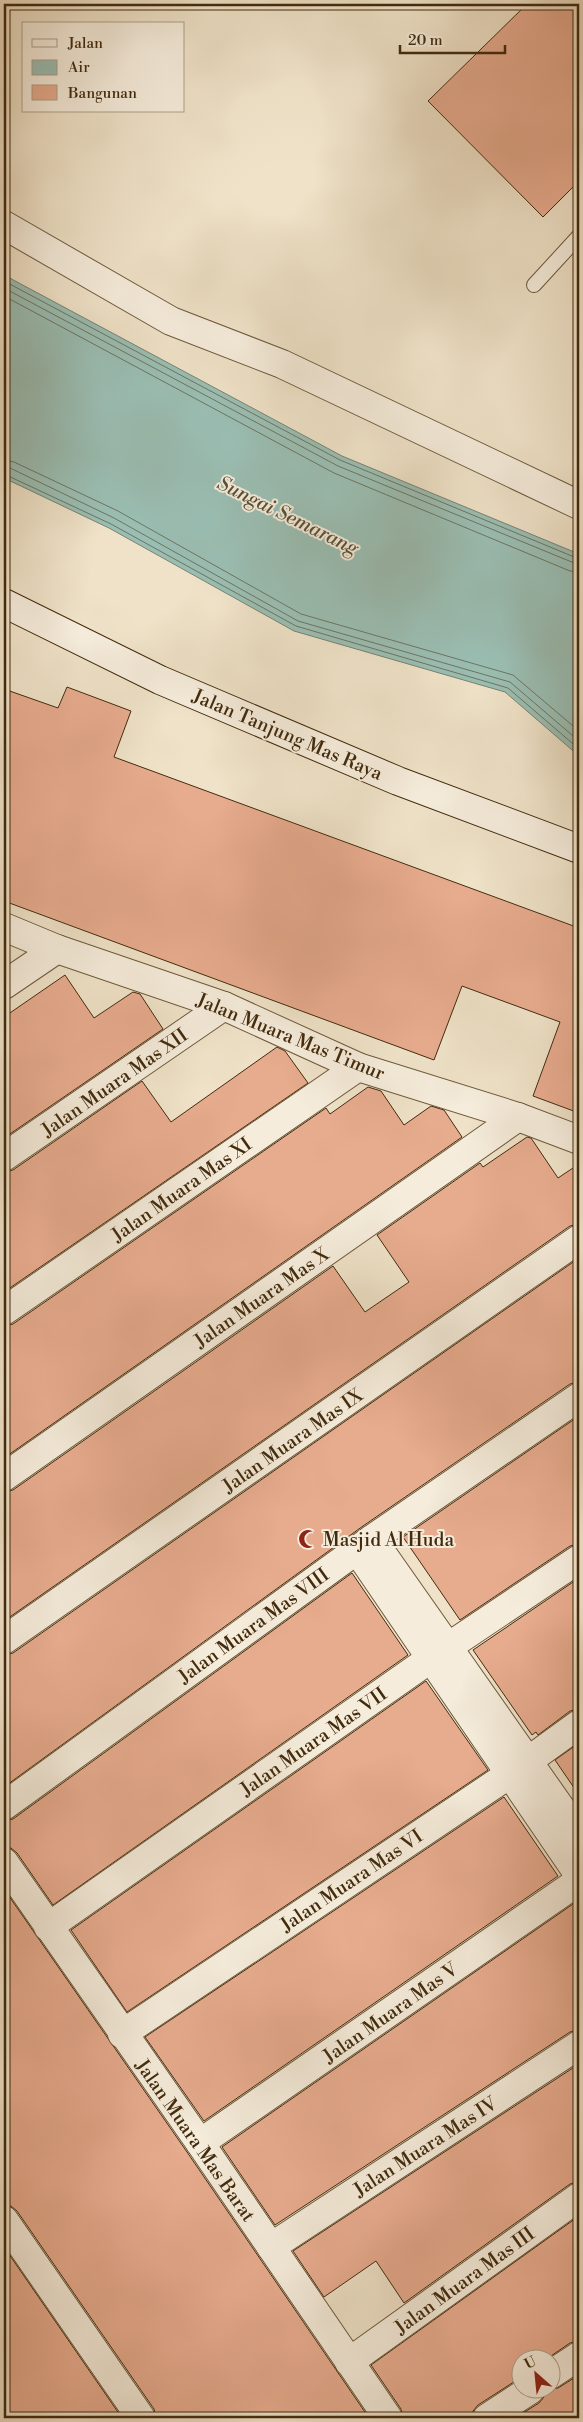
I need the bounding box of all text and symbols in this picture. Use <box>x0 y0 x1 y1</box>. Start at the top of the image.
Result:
legend <box>22 22 185 112</box>
scale bar <box>400 22 506 54</box>
text: 20 m <box>408 31 443 50</box>
text: Jalan <box>67 34 103 53</box>
text: Air <box>67 58 90 77</box>
text: Bangunan <box>67 84 137 103</box>
water label: Sungai Semarang <box>213 471 364 562</box>
street label: Jalan Tanjung Mas Raya <box>188 684 387 786</box>
street label: Jalan Muara Mas Timur <box>192 988 388 1086</box>
street label: Jalan Muara Mas XII <box>36 1023 192 1143</box>
street label: Jalan Muara Mas XI <box>106 1132 256 1248</box>
street label: Jalan Muara Mas X <box>189 1242 334 1354</box>
street label: Jalan Muara Mas IX <box>217 1383 368 1499</box>
mosque icon: Masjid Al Huda <box>297 1528 319 1550</box>
place label: Masjid Al Huda <box>323 1528 454 1552</box>
street label: Jalan Muara Mas VIII <box>173 1563 334 1689</box>
street label: Jalan Muara Mas VII <box>235 1682 392 1802</box>
street label: Jalan Muara Mas VI <box>275 1824 427 1938</box>
street label: Jalan Muara Mas V <box>318 1957 463 2069</box>
street label: Jalan Muara Mas Barat <box>129 2054 261 2227</box>
street label: Jalan Muara Mas IV <box>348 2091 502 2203</box>
street label: Jalan Muara Mas III <box>389 2222 539 2340</box>
north arrow <box>510 2350 560 2400</box>
text: U <box>522 2353 540 2374</box>

